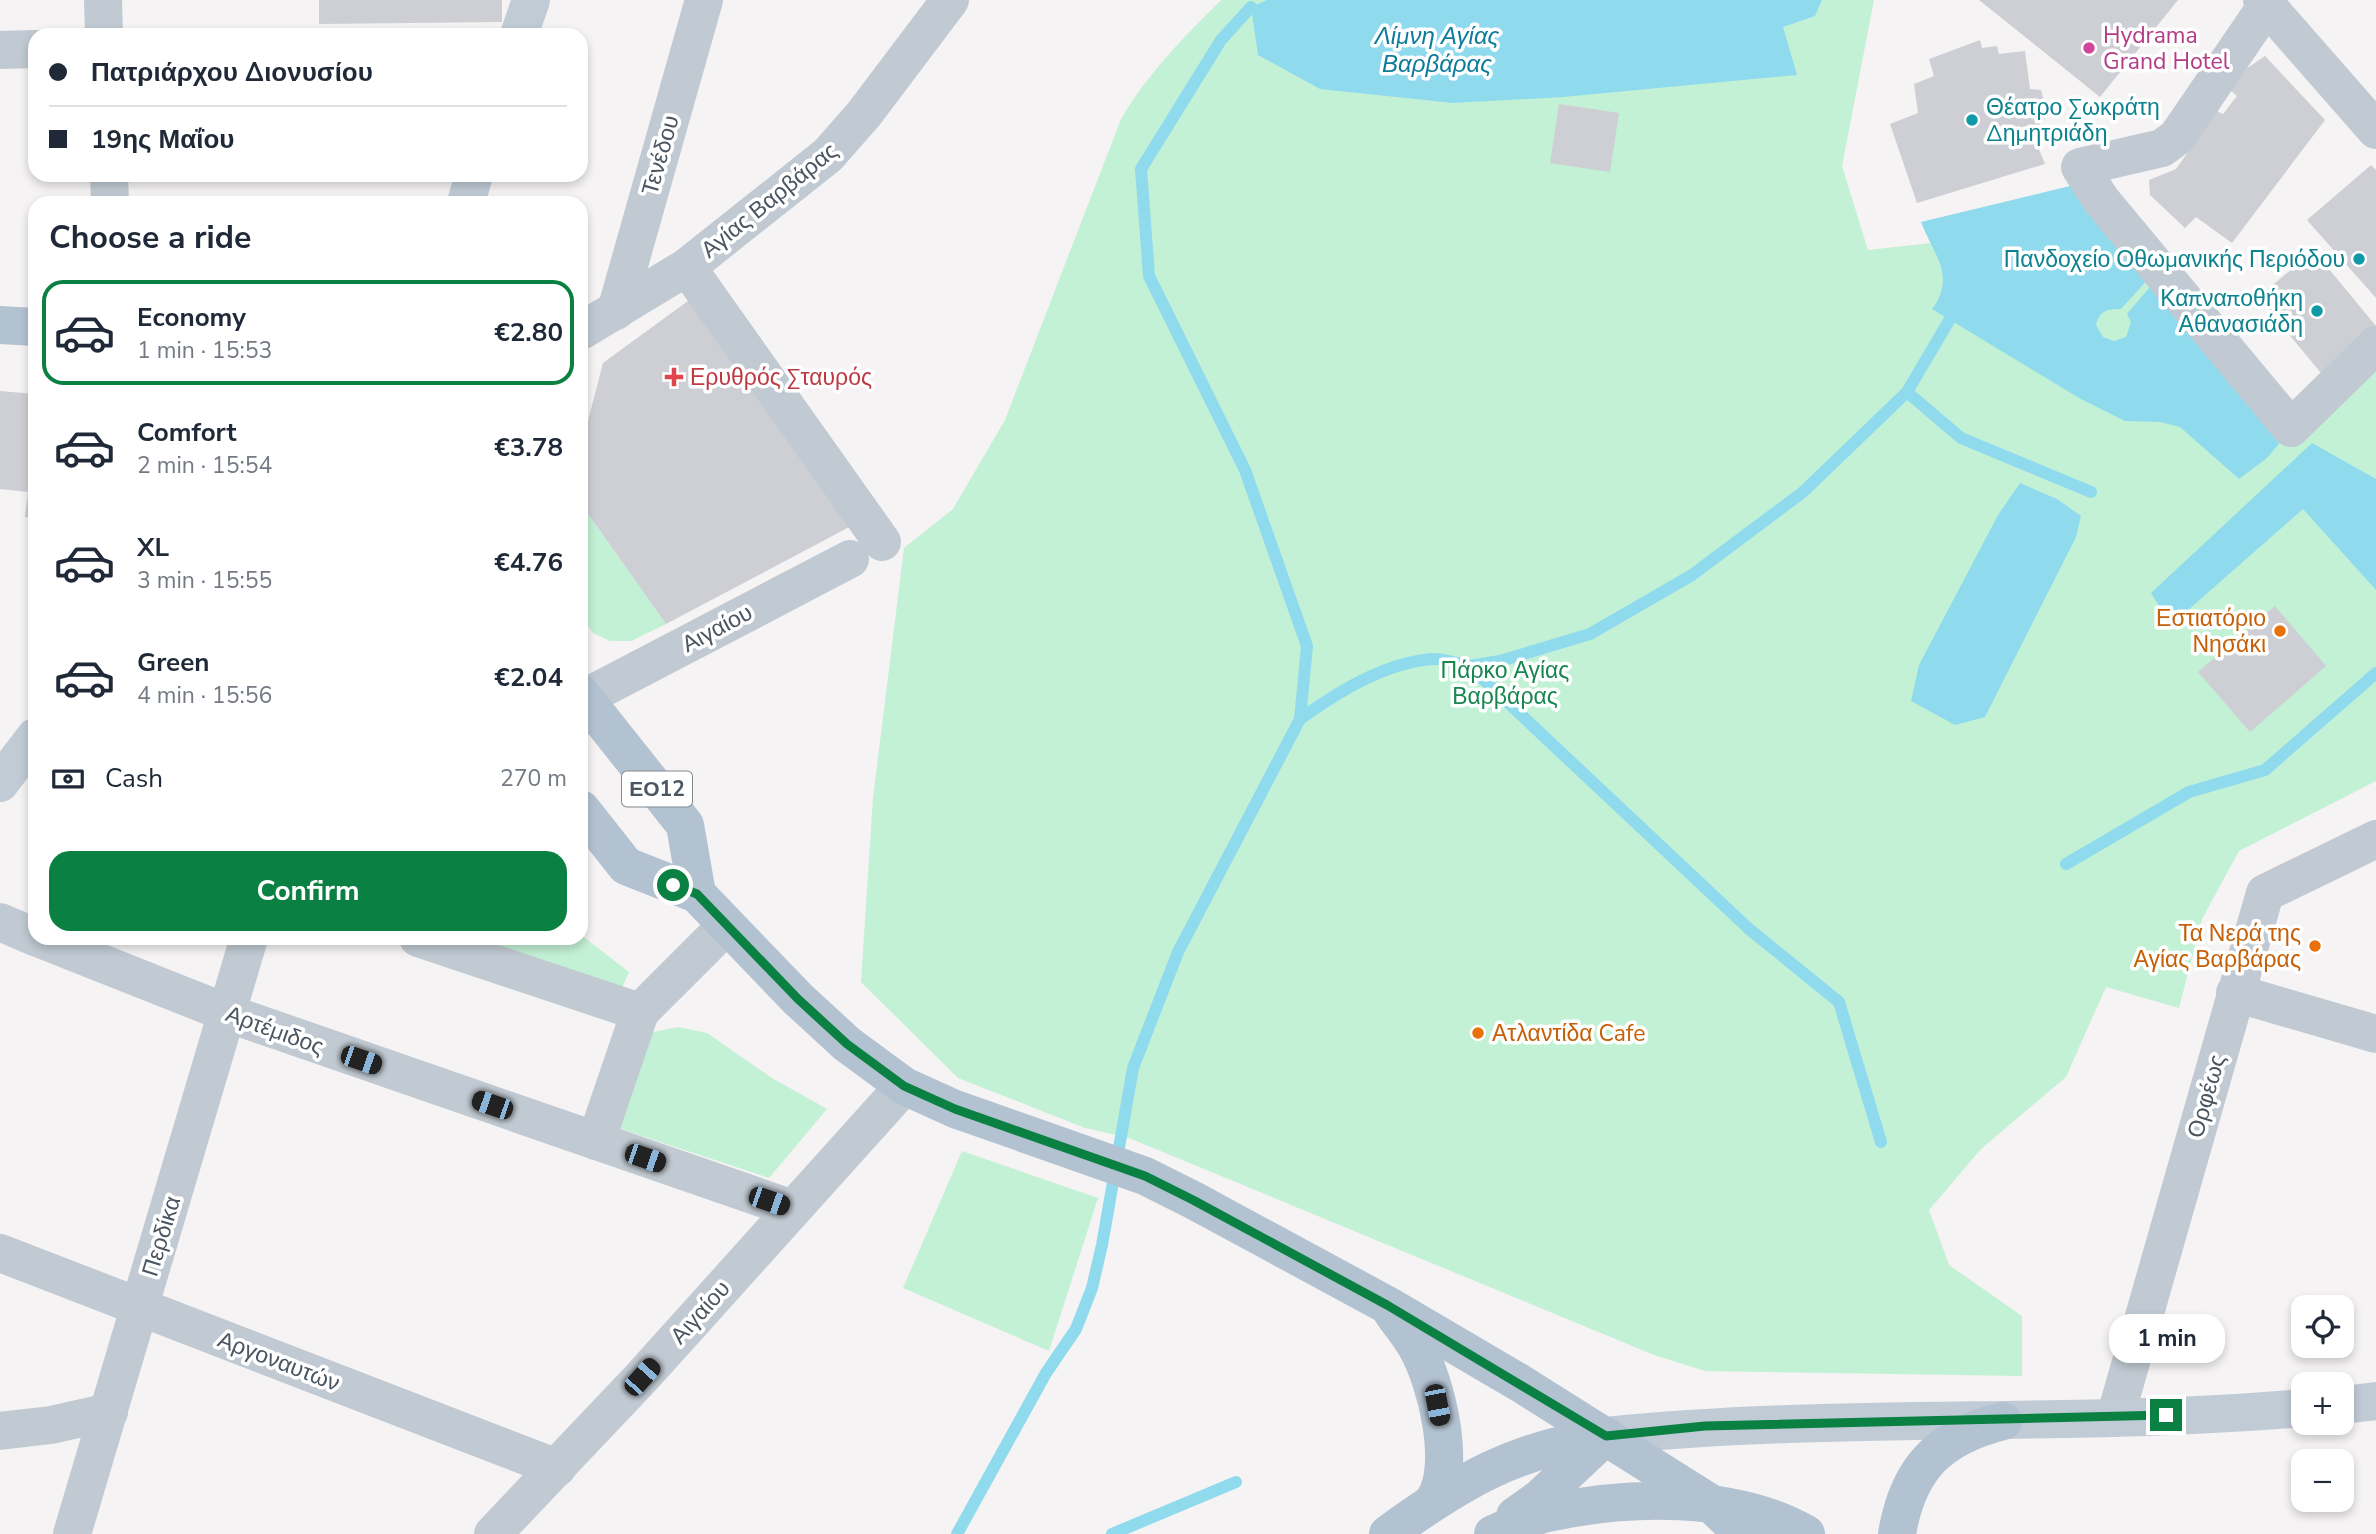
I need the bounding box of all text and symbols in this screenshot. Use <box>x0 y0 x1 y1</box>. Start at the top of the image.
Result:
water label: Λίμνη Αγίας Βαρβάρας <box>1373 20 1500 80</box>
place label: Hydrama Grand Hotel <box>2103 20 2230 77</box>
marker: Hydrama Grand Hotel <box>2081 40 2097 56</box>
text: Πατριάρχου Διονυσίου <box>91 55 373 90</box>
place label: Θέατρο Σωκράτη Δημητριάδη <box>1986 92 2160 149</box>
street label: Τενέδου <box>634 112 687 199</box>
marker: Θέατρο Σωκράτη Δημητριάδη <box>1964 112 1980 128</box>
text: 19ης Μαΐου <box>91 122 235 157</box>
street label: Αγίας Βαρβάρας <box>694 136 844 265</box>
text: Choose a ride <box>49 216 251 259</box>
place label: Πανδοχείο Οθωμανικής Περιόδου <box>2004 244 2345 275</box>
marker: Πανδοχείο Οθωμανικής Περιόδου <box>2351 251 2367 267</box>
place label: Καπναποθήκη Αθανασιάδη <box>2160 283 2303 340</box>
text: Economy <box>137 300 246 335</box>
icon: car <box>53 301 116 364</box>
marker: Καπναποθήκη Αθανασιάδη <box>2309 303 2325 319</box>
text: €2.80 <box>494 315 563 350</box>
text: 1 min · 15:53 <box>137 335 272 366</box>
place label: Ερυθρός Σταυρός <box>690 362 872 393</box>
marker: Ερυθρός Σταυρός <box>664 367 684 387</box>
text: Comfort <box>137 415 237 450</box>
icon: car <box>53 416 116 479</box>
text: €3.78 <box>494 430 563 465</box>
text: 2 min · 15:54 <box>137 450 272 481</box>
text: XL <box>137 530 169 565</box>
icon: car <box>53 531 116 594</box>
text: €4.76 <box>494 545 563 580</box>
text: 3 min · 15:55 <box>137 565 272 596</box>
street label: Αιγαίου <box>677 597 758 660</box>
place label: Εστιατόριο Νησάκι <box>2156 603 2266 660</box>
marker: Εστιατόριο Νησάκι <box>2272 623 2288 639</box>
text: Green <box>137 645 210 680</box>
icon: car <box>53 646 116 709</box>
park label: Πάρκο Αγίας Βαρβάρας <box>1441 655 1569 712</box>
text: €2.04 <box>494 660 563 695</box>
text: 4 min · 15:56 <box>137 680 272 711</box>
icon: cash <box>49 760 87 798</box>
text: Cash <box>105 761 163 796</box>
text: 270 m <box>500 763 567 794</box>
road number: ΕΟ12 <box>622 772 692 806</box>
button: Confirm <box>49 851 567 931</box>
route start <box>657 869 689 901</box>
place label: Τα Νερά της Αγίας Βαρβάρας <box>2133 918 2301 975</box>
marker: Τα Νερά της Αγίας Βαρβάρας <box>2307 938 2323 954</box>
street label: Αρτέμιδος <box>222 998 328 1063</box>
place label: Ατλαντίδα Cafe <box>1492 1018 1645 1049</box>
marker: Ατλαντίδα Cafe <box>1470 1025 1486 1041</box>
car <box>338 1043 385 1077</box>
street label: Ορφέως <box>2180 1051 2233 1141</box>
car <box>469 1088 516 1122</box>
car <box>622 1141 669 1175</box>
car <box>746 1184 793 1218</box>
street label: Περδίκα <box>135 1192 188 1280</box>
street label: Αιγαίου <box>664 1274 737 1351</box>
map controls <box>2291 1295 2354 1512</box>
button: locate <box>2291 1295 2354 1358</box>
callout: 1 min <box>2108 1314 2224 1362</box>
text: 1 min <box>2137 1323 2197 1354</box>
street label: Αργοναυτών <box>213 1324 344 1399</box>
car <box>621 1354 664 1400</box>
button: + <box>2291 1372 2354 1435</box>
car <box>1423 1382 1452 1428</box>
route end <box>2150 1399 2182 1431</box>
button: − <box>2291 1449 2354 1512</box>

